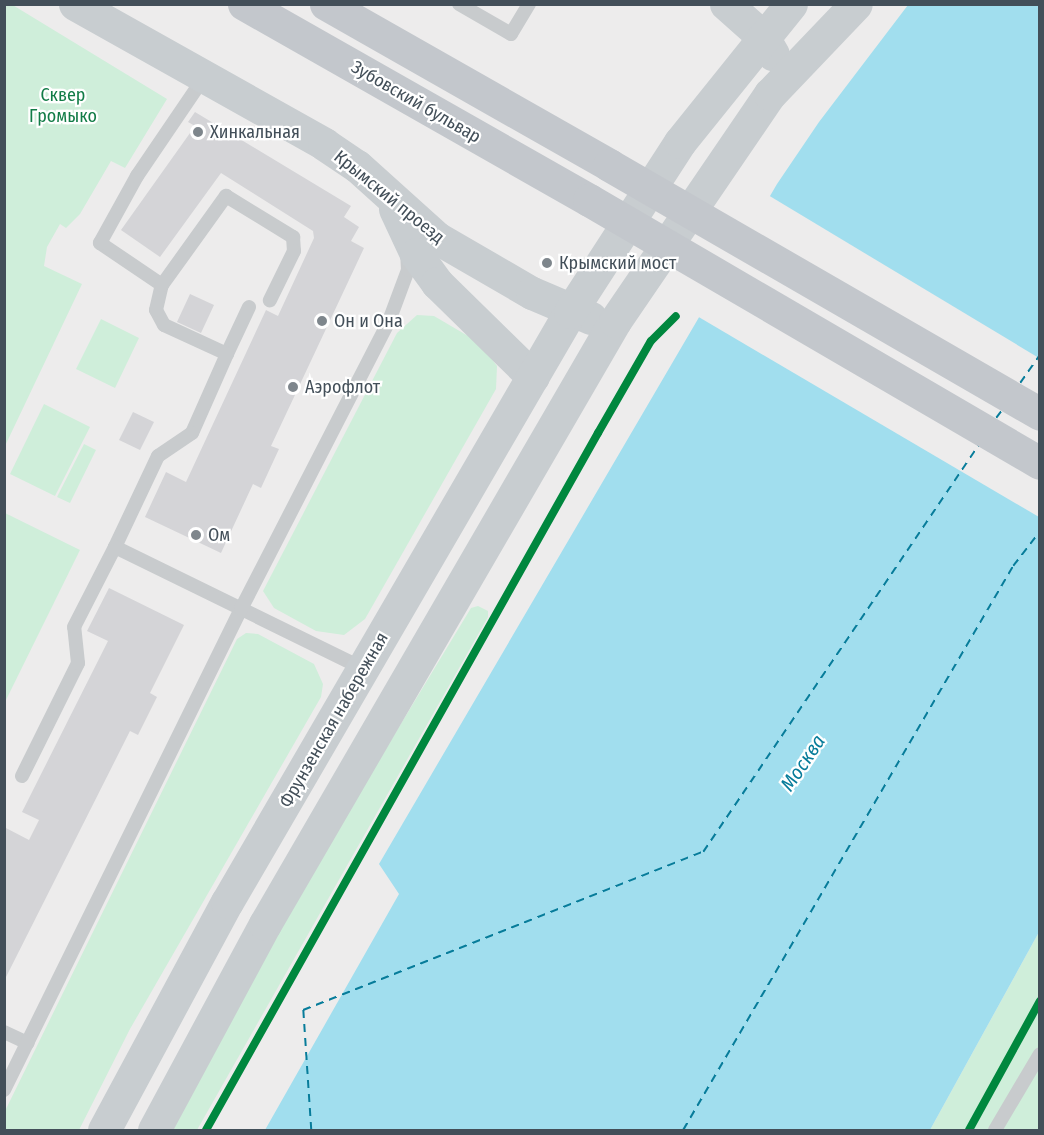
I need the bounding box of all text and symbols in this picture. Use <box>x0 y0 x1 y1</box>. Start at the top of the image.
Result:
street label: Зубовский бульвар <box>347 56 485 148</box>
park label: Сквер Громыко <box>29 85 97 128</box>
place label: Хинкальная <box>210 121 300 143</box>
marker: Хинкальная <box>191 125 205 139</box>
street label: Крымский проезд <box>329 146 449 248</box>
place label: Крымский мост <box>559 252 676 274</box>
marker: Крымский мост <box>540 256 554 270</box>
place label: Он и Она <box>334 310 403 332</box>
marker: Он и Она <box>315 314 329 328</box>
place label: Аэрофлот <box>305 376 380 398</box>
marker: Аэрофлот <box>286 380 300 394</box>
place label: Ом <box>208 524 230 546</box>
marker: Ом <box>189 528 203 542</box>
street label: Фрунзенская набережная <box>275 629 393 811</box>
water label: Москва <box>776 730 830 796</box>

